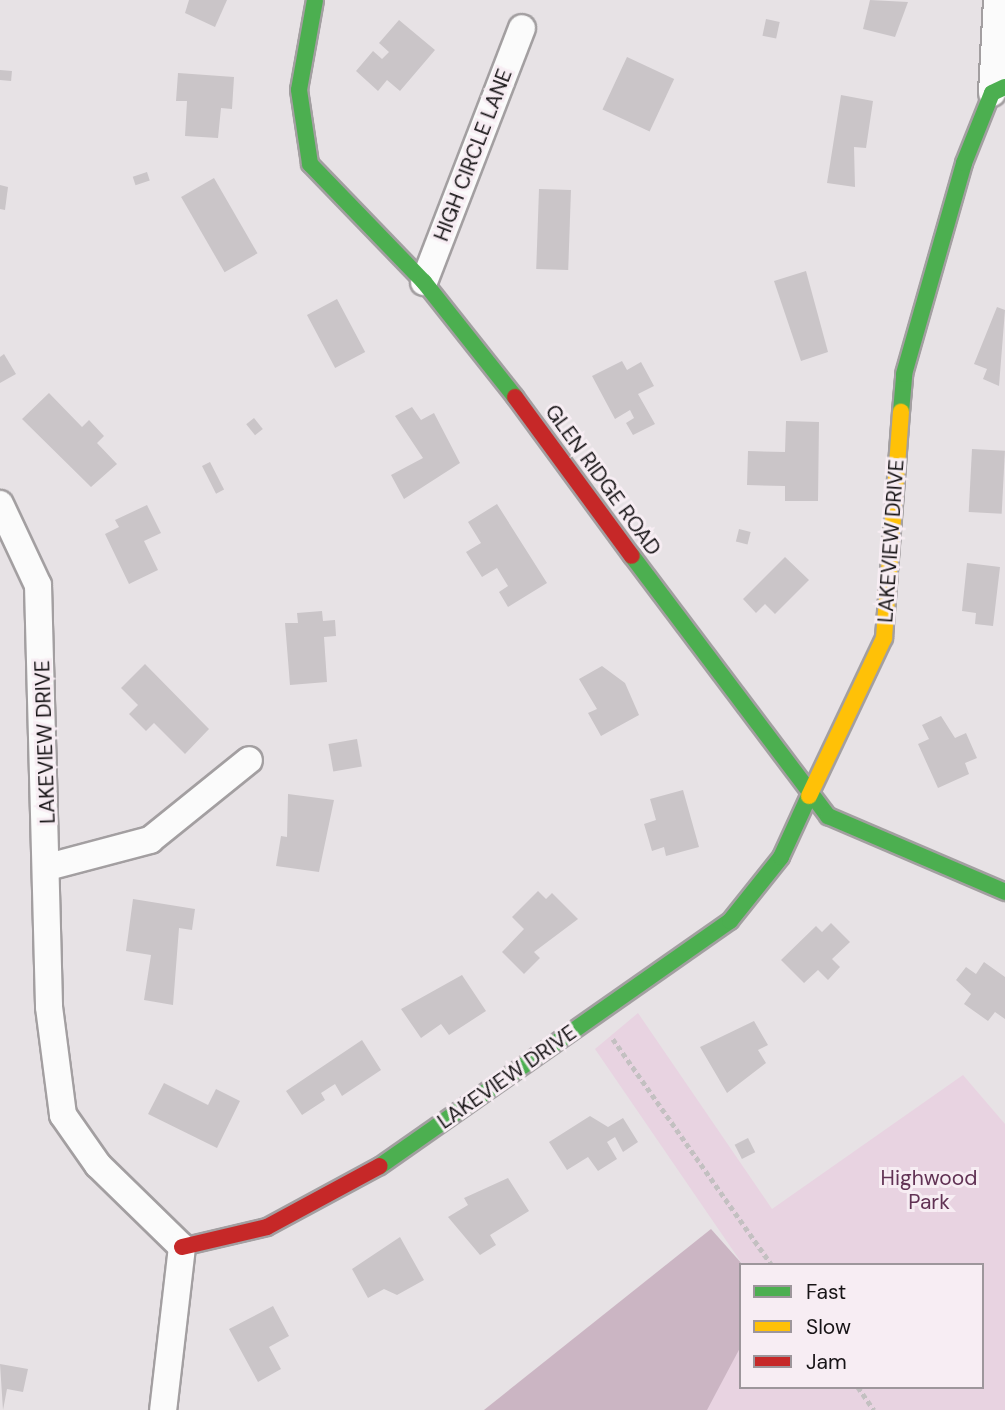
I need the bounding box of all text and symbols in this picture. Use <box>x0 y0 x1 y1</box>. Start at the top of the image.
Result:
street label: HIGH CIRCLE LANE <box>429 65 517 245</box>
street label: GLEN RIDGE ROAD <box>540 400 666 560</box>
street label: LAKEVIEW DRIVE <box>873 459 909 623</box>
street label: LAKEVIEW DRIVE <box>30 660 60 824</box>
street label: LAKEVIEW DRIVE <box>433 1020 581 1134</box>
park label: Highwood Park <box>881 1165 977 1215</box>
legend <box>739 1263 984 1389</box>
text: Fast <box>806 1278 846 1306</box>
text: Slow <box>806 1313 851 1341</box>
text: Jam <box>806 1348 847 1376</box>

